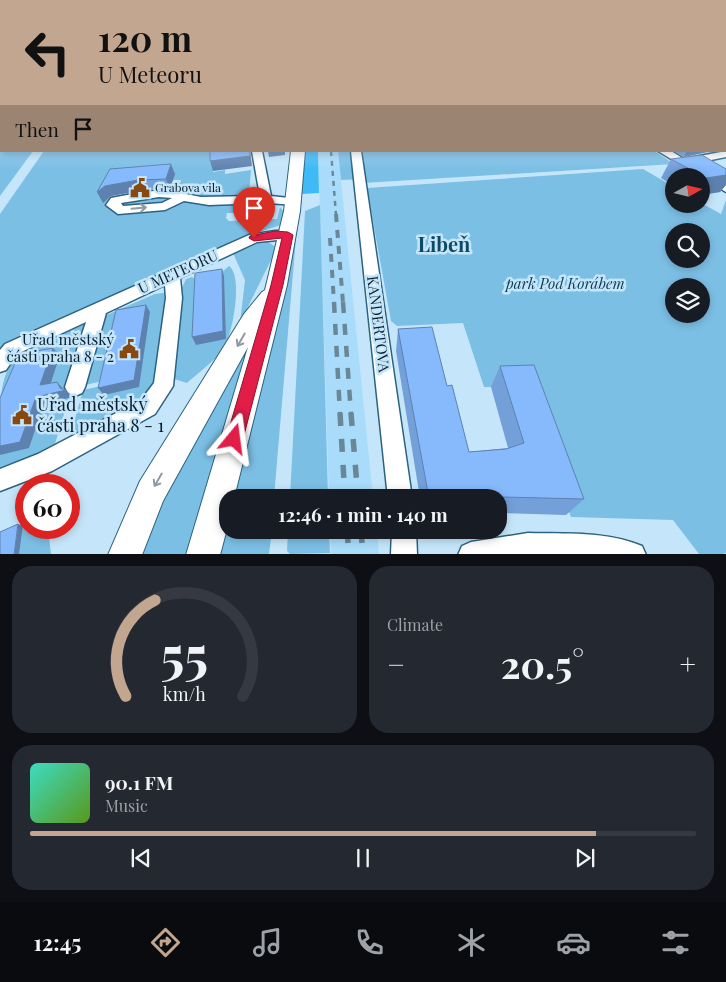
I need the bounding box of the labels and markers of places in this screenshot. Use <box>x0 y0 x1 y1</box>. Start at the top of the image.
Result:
public building icon: Grabova vila <box>129 177 151 199</box>
place label: Grabova vila <box>155 179 221 195</box>
pin <box>233 187 275 238</box>
place label: Uřad městský části praha 8 - 2 <box>6 329 114 366</box>
public building icon: Uřad městský části praha 8 - 2 <box>118 338 140 360</box>
place label: Uřad městský části praha 8 - 1 <box>37 392 164 437</box>
public building icon: Uřad městský části praha 8 - 1 <box>11 404 33 426</box>

